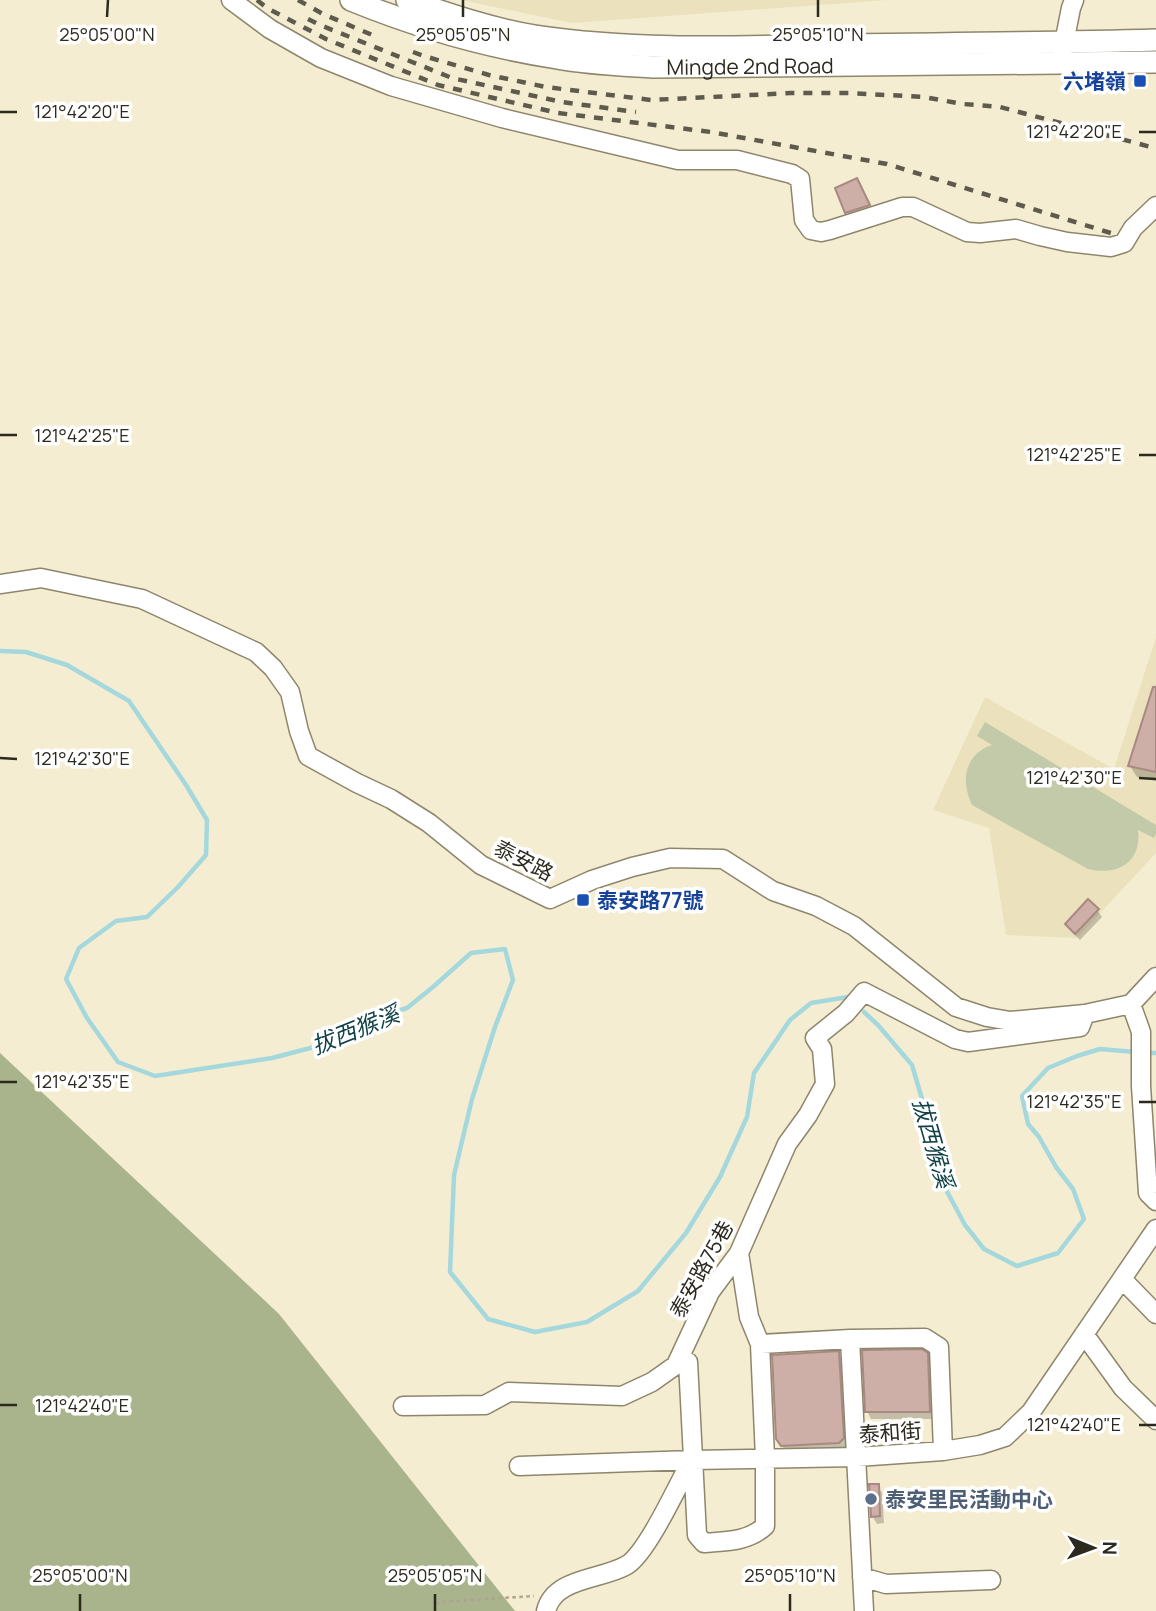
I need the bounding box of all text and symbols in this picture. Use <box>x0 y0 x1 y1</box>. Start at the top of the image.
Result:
text: 25°05'00"N <box>59 22 155 46</box>
text: 25°05'05"N <box>416 22 510 46</box>
text: 25°05'10"N <box>772 22 864 46</box>
street label: Mingde 2nd Road <box>666 51 834 81</box>
place label: 六堵嶺 <box>1063 67 1126 95</box>
marker: 六堵嶺 <box>1132 73 1148 89</box>
text: 121°42'20"E <box>34 99 130 123</box>
text: 121°42'20"E <box>1026 119 1122 143</box>
text: 121°42'25"E <box>34 423 130 447</box>
text: 121°42'25"E <box>1026 442 1122 466</box>
text: 121°42'30"E <box>34 746 130 770</box>
text: 121°42'30"E <box>1026 765 1122 789</box>
street label: 泰安路 <box>490 833 558 887</box>
place label: 泰安路77號 <box>597 886 704 914</box>
marker: 泰安路77號 <box>575 892 591 908</box>
water label: 拔西猴溪 <box>306 996 406 1061</box>
text: 121°42'35"E <box>35 1069 129 1093</box>
text: 121°42'35"E <box>1027 1089 1121 1113</box>
water label: 拔西猴溪 <box>906 1094 963 1195</box>
street label: 泰安路75巷 <box>663 1216 739 1322</box>
text: 121°42'40"E <box>35 1393 129 1417</box>
text: 121°42'40"E <box>1027 1412 1121 1436</box>
street label: 泰和街 <box>858 1416 922 1448</box>
place label: 泰安里民活動中心 <box>885 1485 1053 1513</box>
marker: 泰安里民活動中心 <box>863 1491 879 1507</box>
north arrow <box>1058 1513 1128 1583</box>
text: N <box>1097 1541 1123 1555</box>
text: 25°05'00"N <box>32 1563 128 1587</box>
text: 25°05'05"N <box>388 1563 482 1587</box>
text: 25°05'10"N <box>744 1563 836 1587</box>

